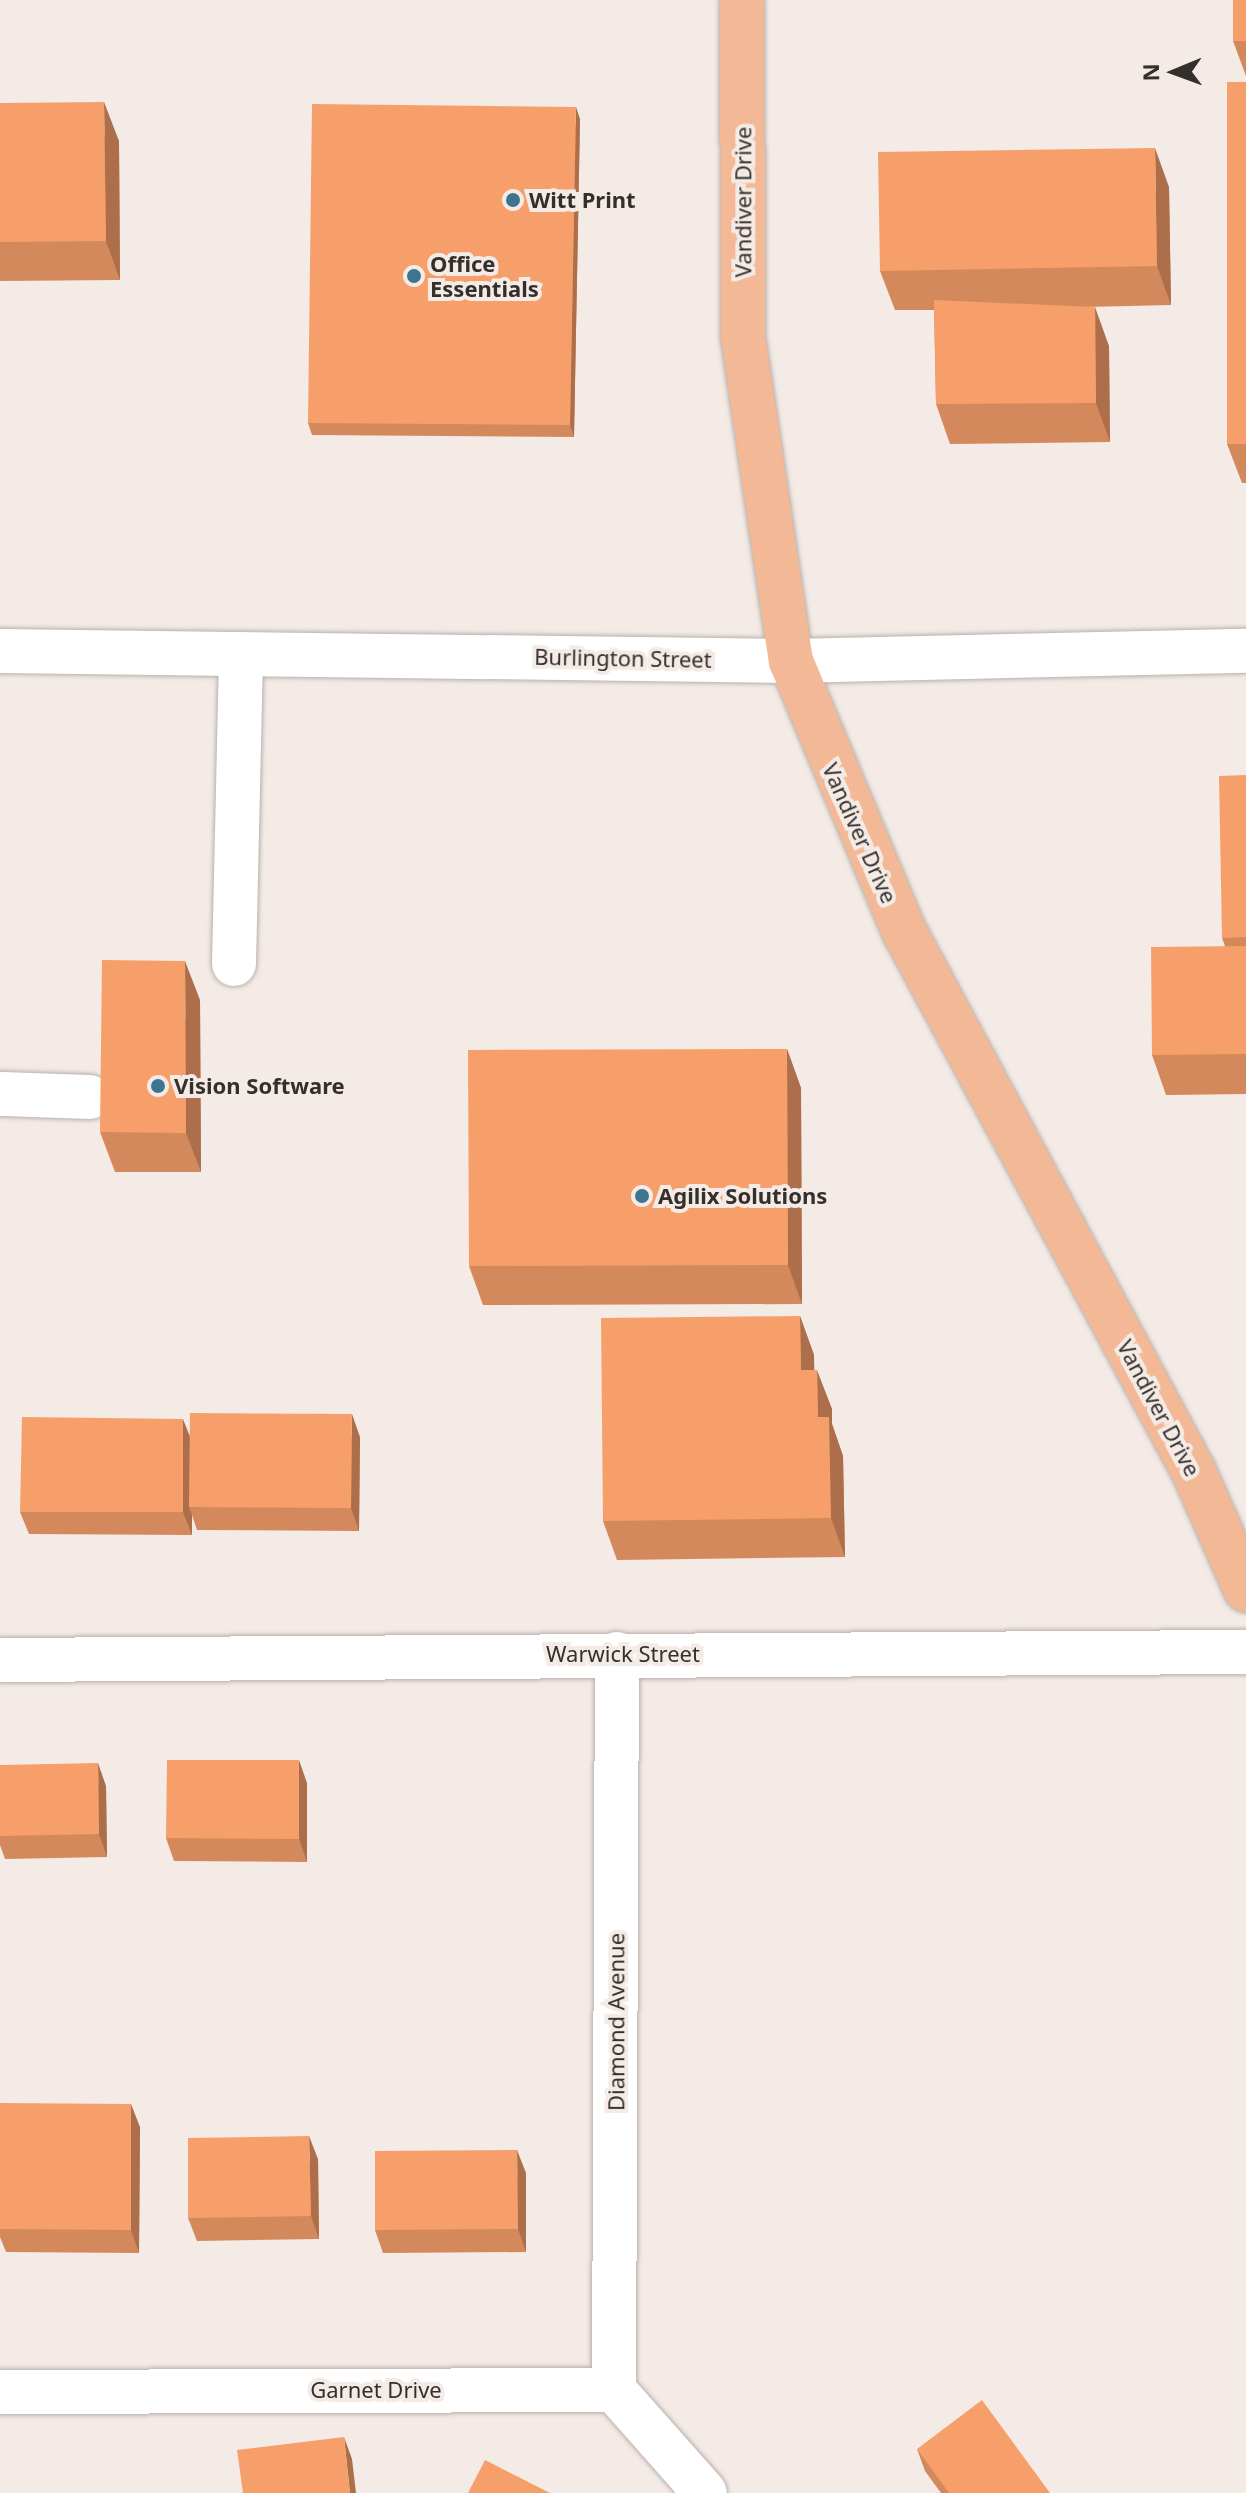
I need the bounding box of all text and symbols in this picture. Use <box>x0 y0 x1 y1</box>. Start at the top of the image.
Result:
north arrow <box>1134 32 1214 112</box>
text: N <box>1135 63 1165 82</box>
street label: Vandiver Drive <box>730 127 756 277</box>
place label: Witt Print <box>529 187 636 213</box>
marker: Witt Print <box>504 191 522 209</box>
place label: Office Essentials <box>430 250 539 302</box>
marker: Office Essentials <box>405 267 423 285</box>
street label: Burlington Street <box>534 643 712 673</box>
street label: Vandiver Drive <box>817 759 903 907</box>
place label: Vision Software <box>174 1073 345 1099</box>
marker: Vision Software <box>149 1077 167 1095</box>
place label: Agilix Solutions <box>658 1183 827 1209</box>
marker: Agilix Solutions <box>633 1187 651 1205</box>
street label: Vandiver Drive <box>1112 1335 1206 1481</box>
street label: Warwick Street <box>546 1641 700 1667</box>
street label: Diamond Avenue <box>603 1933 629 2111</box>
street label: Garnet Drive <box>310 2377 442 2403</box>

